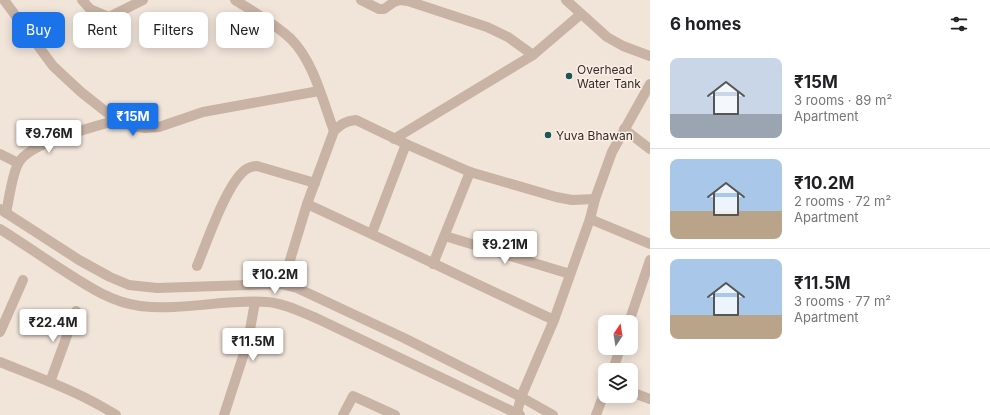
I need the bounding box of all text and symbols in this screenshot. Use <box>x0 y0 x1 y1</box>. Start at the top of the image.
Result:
chip: Buy <box>12 12 65 48</box>
chip: Rent <box>73 12 131 48</box>
chip: Filters <box>139 12 208 48</box>
chip: New <box>216 12 274 48</box>
icon: filters <box>948 13 970 35</box>
text: 6 homes <box>670 14 741 34</box>
place label: Overhead Water Tank <box>577 62 641 91</box>
marker: Overhead Water Tank <box>564 71 574 81</box>
text: ₹15M <box>794 72 838 92</box>
icon: home <box>702 74 750 122</box>
text: 3 rooms · 89 m² <box>794 92 892 108</box>
pin: ₹15M <box>109 103 157 137</box>
text: ₹15M <box>116 108 150 124</box>
text: Apartment <box>794 108 859 124</box>
pin: ₹9.76M <box>16 120 82 154</box>
text: ₹9.76M <box>25 125 73 141</box>
place label: Yuva Bhawan <box>556 128 633 143</box>
marker: Yuva Bhawan <box>543 130 553 140</box>
text: ₹10.2M <box>794 173 854 193</box>
icon: home <box>702 175 750 223</box>
text: 2 rooms · 72 m² <box>794 193 891 209</box>
text: Apartment <box>794 209 859 225</box>
pin: ₹9.21M <box>472 231 538 265</box>
text: ₹9.21M <box>482 236 528 252</box>
pin: ₹10.2M <box>242 261 308 295</box>
text: ₹10.2M <box>252 266 298 282</box>
text: ₹11.5M <box>794 273 851 293</box>
icon: home <box>702 275 750 323</box>
text: 3 rooms · 77 m² <box>794 293 891 309</box>
pin: ₹22.4M <box>20 309 86 343</box>
text: Apartment <box>794 309 859 325</box>
text: ₹22.4M <box>28 314 78 330</box>
north arrow <box>598 315 638 355</box>
map controls <box>598 315 638 403</box>
pin: ₹11.5M <box>220 328 286 362</box>
text: ₹11.5M <box>231 333 275 349</box>
button: layers <box>598 363 638 403</box>

